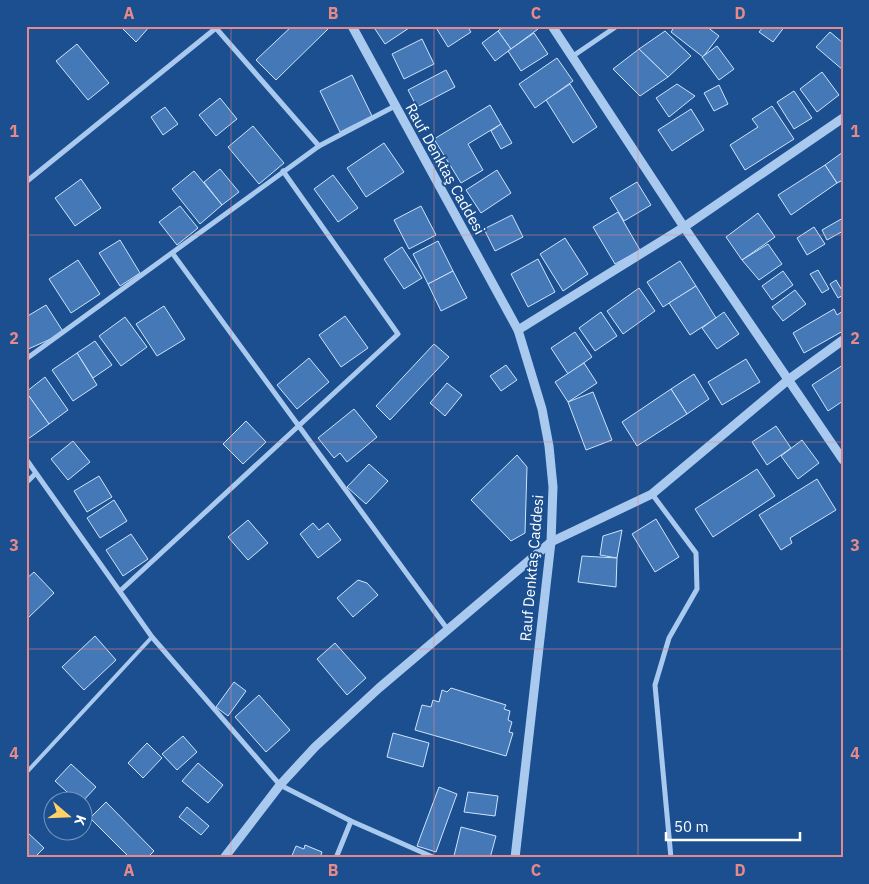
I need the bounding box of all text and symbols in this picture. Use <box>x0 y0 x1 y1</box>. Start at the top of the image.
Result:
text: A <box>124 3 135 23</box>
text: B <box>328 3 339 23</box>
text: C <box>531 3 541 23</box>
text: D <box>734 3 746 23</box>
street label: Rauf Denktaş Caddesi <box>401 100 489 238</box>
text: 1 <box>9 121 19 141</box>
text: 1 <box>850 121 860 141</box>
text: 2 <box>9 328 19 348</box>
text: 2 <box>850 328 860 348</box>
street label: Rauf Denktaş Caddesi <box>516 494 547 642</box>
text: 3 <box>9 535 19 555</box>
text: 3 <box>850 535 860 555</box>
text: 4 <box>9 743 19 763</box>
text: 4 <box>850 743 860 763</box>
north arrow <box>42 792 92 842</box>
scale bar <box>666 809 800 841</box>
text: K <box>70 813 90 828</box>
text: 50 m <box>674 817 709 836</box>
text: A <box>124 860 135 880</box>
text: B <box>328 860 339 880</box>
text: C <box>531 860 541 880</box>
text: D <box>734 860 746 880</box>

